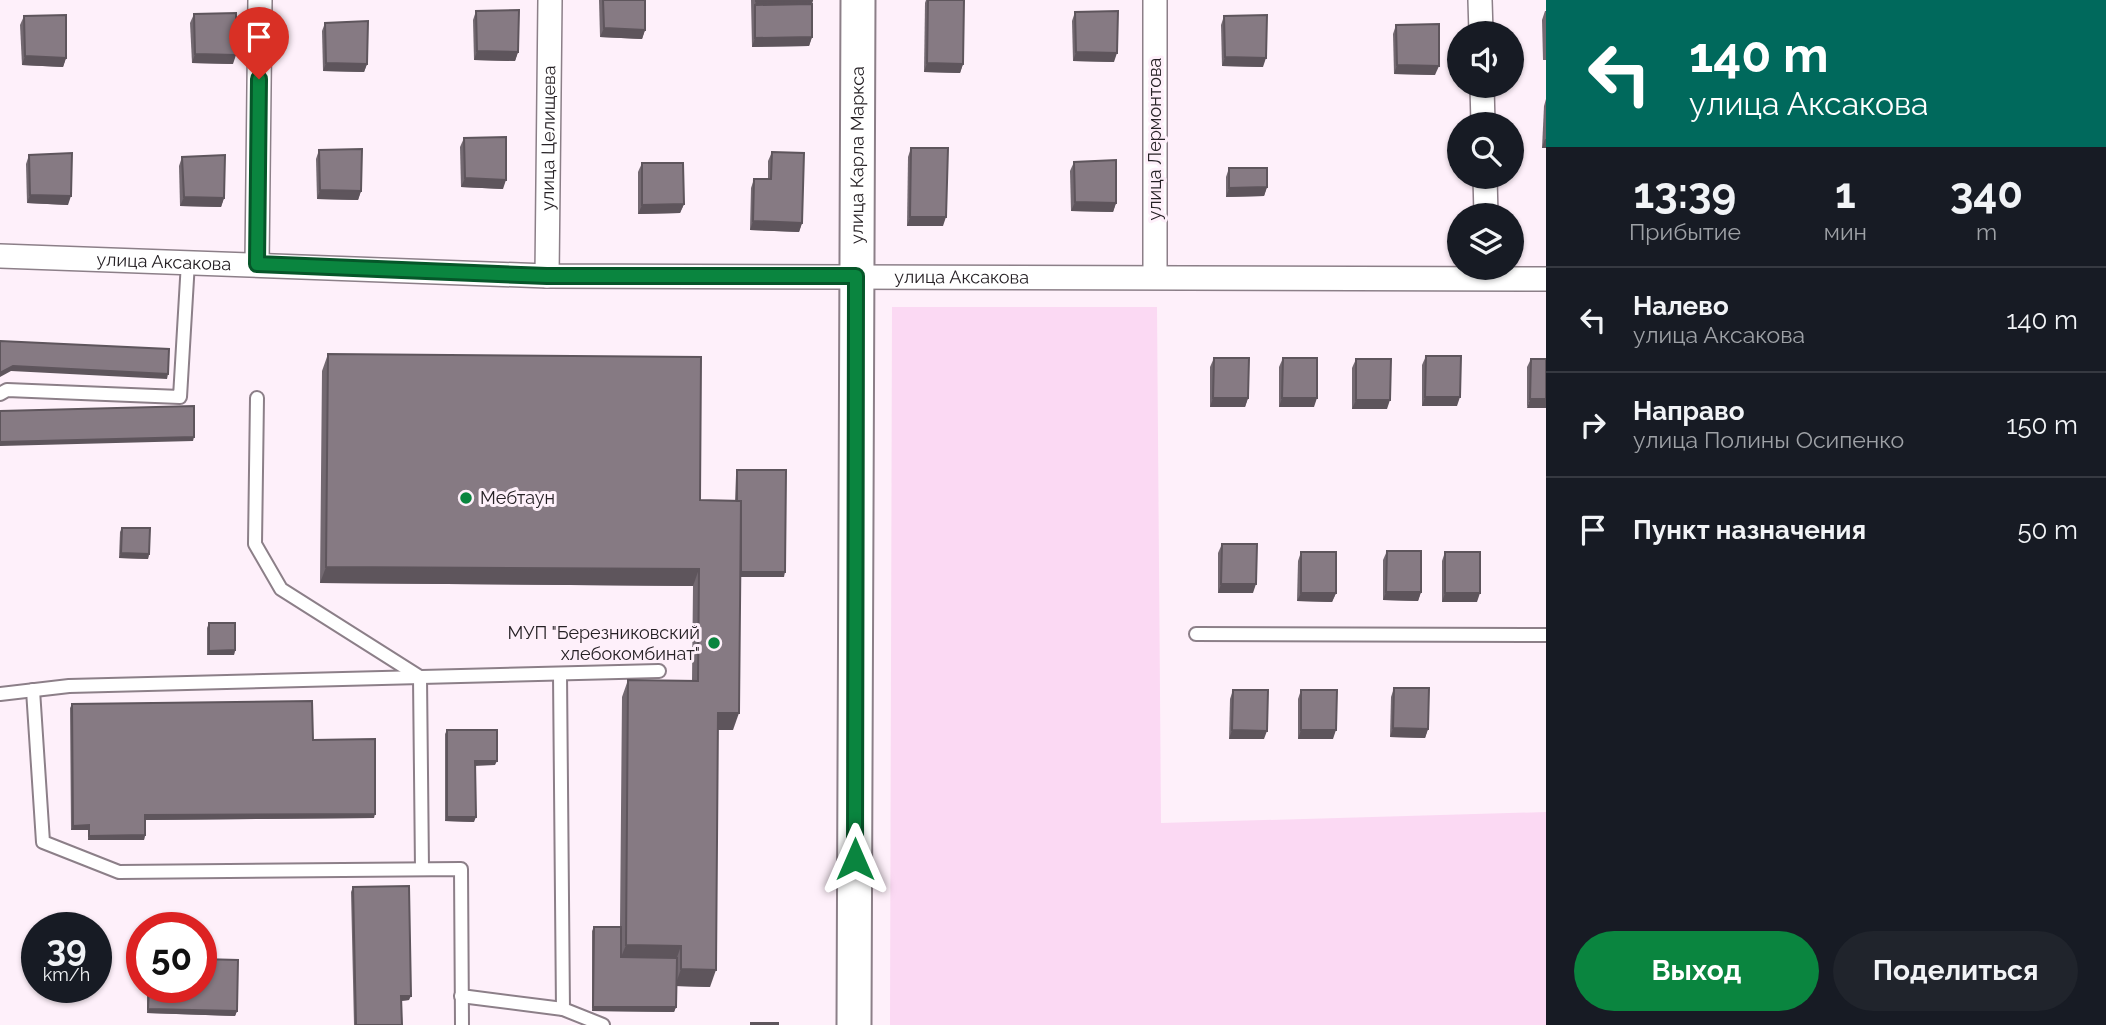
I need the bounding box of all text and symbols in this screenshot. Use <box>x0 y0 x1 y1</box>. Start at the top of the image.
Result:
pin <box>229 7 289 79</box>
icon: arrive <box>240 18 278 56</box>
map controls <box>1447 21 1524 280</box>
button: sound <box>1447 21 1524 98</box>
text: 140 m <box>1689 26 1829 83</box>
icon: left <box>1574 28 1665 119</box>
street label: улица Лермонтова <box>1144 58 1165 220</box>
street label: улица Целищева <box>537 65 559 211</box>
street label: улица Карла Маркса <box>846 66 868 244</box>
text: улица Аксакова <box>1689 85 1929 122</box>
button: search <box>1447 112 1524 189</box>
text: 13:39 <box>1634 169 1736 218</box>
text: 1 <box>1835 169 1856 218</box>
text: 340 <box>1950 169 2023 218</box>
button: layers <box>1447 203 1524 280</box>
text: Прибытие <box>1629 218 1741 245</box>
text: мин <box>1824 218 1867 245</box>
text: m <box>1976 218 1997 245</box>
street label: улица Аксакова <box>96 249 232 274</box>
street label: улица Аксакова <box>894 266 1029 287</box>
text: Налево <box>1633 291 1729 321</box>
icon: left <box>1574 301 1612 339</box>
text: 140 m <box>2006 305 2078 335</box>
text: улица Аксакова <box>1633 321 1805 348</box>
text: Направо <box>1633 396 1744 426</box>
icon: right <box>1574 406 1612 444</box>
text: 150 m <box>2006 410 2078 440</box>
text: улица Полины Осипенко <box>1633 426 1904 453</box>
place label: Мебтаун <box>480 487 555 508</box>
marker: Мебтаун <box>458 490 474 506</box>
icon: arrive <box>1574 511 1612 549</box>
text: Пункт назначения <box>1633 515 1866 545</box>
text: 50 m <box>2017 515 2078 545</box>
place label: МУП "Березниковский хлебокомбинат" <box>508 622 700 664</box>
marker: МУП "Березниковский хлебокомбинат" <box>706 635 722 651</box>
position arrow <box>818 822 892 896</box>
speed limit sign: 50 <box>126 912 217 1003</box>
text: 39 <box>46 928 87 969</box>
button: Выход <box>1574 931 1819 1011</box>
button: Поделиться <box>1833 931 2078 1011</box>
text: km/h <box>43 964 90 985</box>

